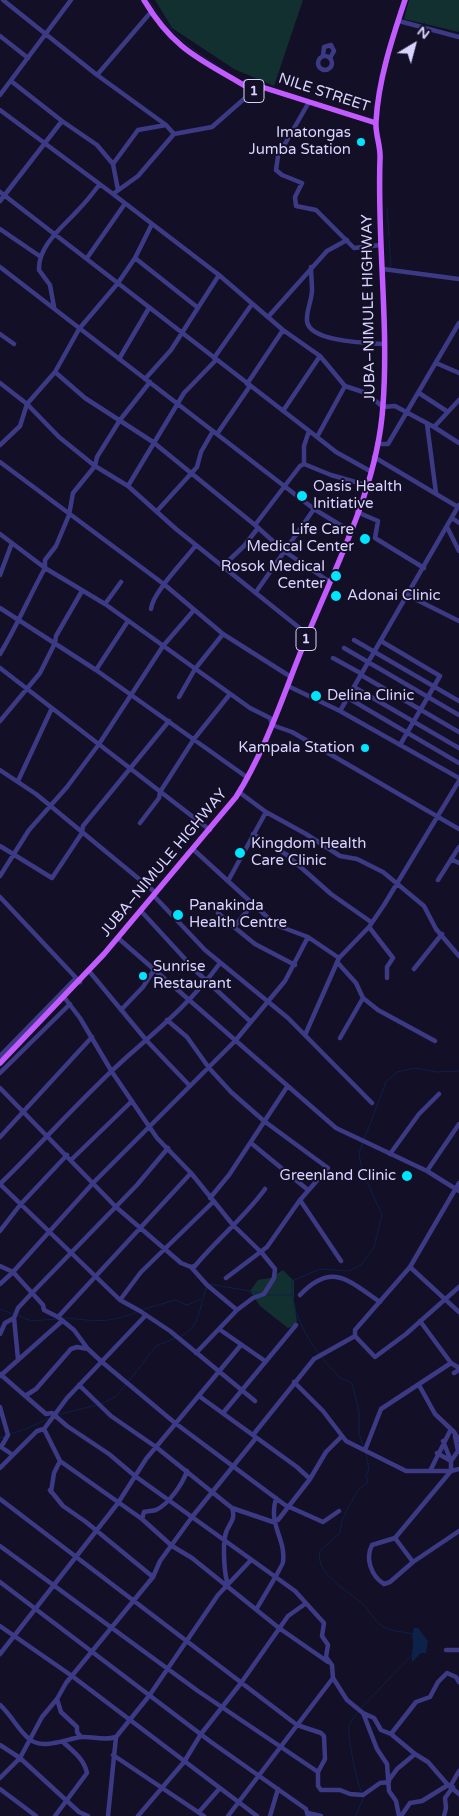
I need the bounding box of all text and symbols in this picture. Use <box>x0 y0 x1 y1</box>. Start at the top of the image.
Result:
north arrow <box>389 20 439 70</box>
text: N <box>414 22 433 43</box>
street label: NILE STREET <box>276 70 372 116</box>
road number: 1 <box>244 80 264 102</box>
place label: Imatongas Jumba Station <box>249 124 351 159</box>
marker: Imatongas Jumba Station <box>355 136 367 148</box>
street label: JUBA–NIMULE HIGHWAY <box>358 214 380 402</box>
place label: Oasis Health Initiative <box>313 478 402 513</box>
marker: Oasis Health Initiative <box>295 489 309 503</box>
place label: Life Care Medical Center <box>246 521 354 556</box>
marker: Life Care Medical Center <box>358 532 372 546</box>
place label: Rosok Medical Center <box>221 558 325 593</box>
marker: Rosok Medical Center <box>329 569 343 583</box>
place label: Adonai Clinic <box>347 587 441 605</box>
marker: Adonai Clinic <box>329 589 343 603</box>
road number: 1 <box>296 628 316 650</box>
place label: Delina Clinic <box>327 687 414 705</box>
marker: Delina Clinic <box>309 689 323 703</box>
place label: Kampala Station <box>238 739 355 757</box>
marker: Kampala Station <box>359 742 371 754</box>
street label: JUBA–NIMULE HIGHWAY <box>97 785 231 941</box>
place label: Kingdom Health Care Clinic <box>251 835 366 870</box>
marker: Kingdom Health Care Clinic <box>233 846 247 860</box>
place label: Panakinda Health Centre <box>189 897 287 932</box>
marker: Panakinda Health Centre <box>171 908 185 922</box>
place label: Sunrise Restaurant <box>153 958 231 993</box>
marker: Sunrise Restaurant <box>137 970 149 982</box>
place label: Greenland Clinic <box>280 1167 396 1185</box>
marker: Greenland Clinic <box>400 1169 414 1183</box>

